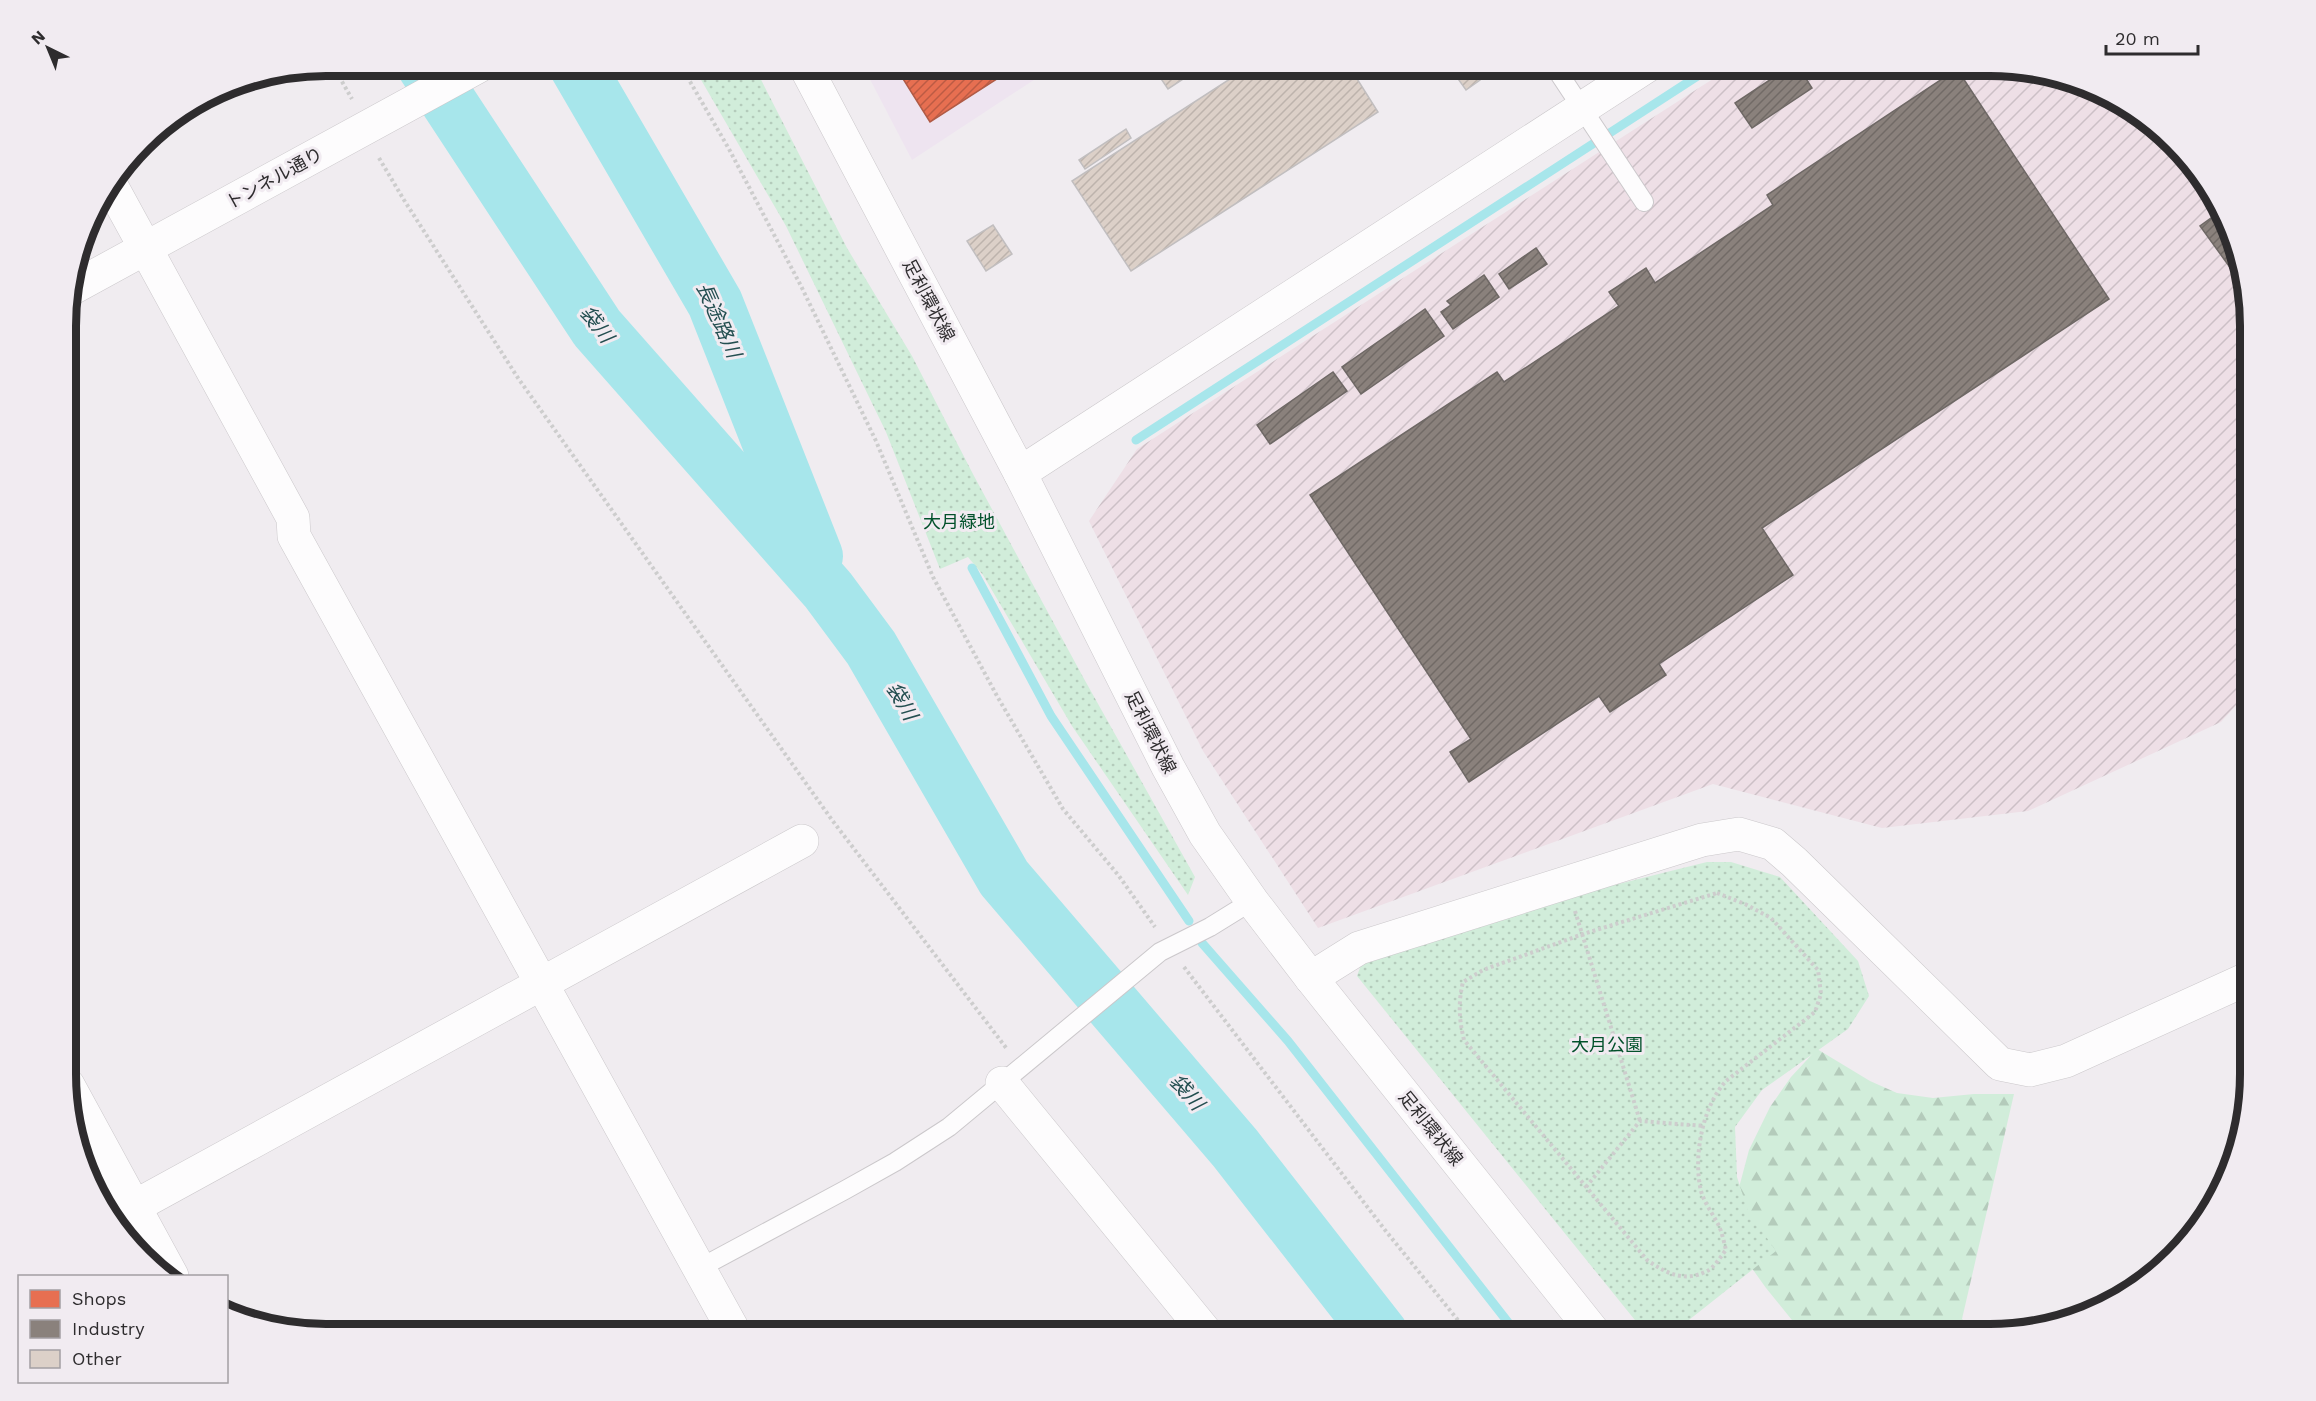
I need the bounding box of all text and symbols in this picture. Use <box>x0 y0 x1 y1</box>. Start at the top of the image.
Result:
north arrow <box>18 18 78 78</box>
scale bar <box>2106 18 2198 56</box>
text: N <box>27 26 49 48</box>
text: 20 m <box>2115 28 2160 49</box>
street label: トンネル通り <box>222 143 326 213</box>
street label: 足利環状線 <box>899 255 959 345</box>
water label: 長途路川 <box>692 279 747 363</box>
water label: 袋川 <box>575 301 620 349</box>
park label: 大月緑地 <box>923 511 995 532</box>
water label: 袋川 <box>882 678 923 726</box>
street label: 足利環状線 <box>1121 687 1181 777</box>
park label: 大月公園 <box>1571 1034 1643 1055</box>
water label: 袋川 <box>1165 1069 1210 1116</box>
street label: 足利環状線 <box>1395 1086 1467 1170</box>
legend <box>18 1275 228 1383</box>
text: Shops <box>72 1288 126 1309</box>
text: Industry <box>72 1318 145 1339</box>
text: Other <box>72 1348 122 1369</box>

